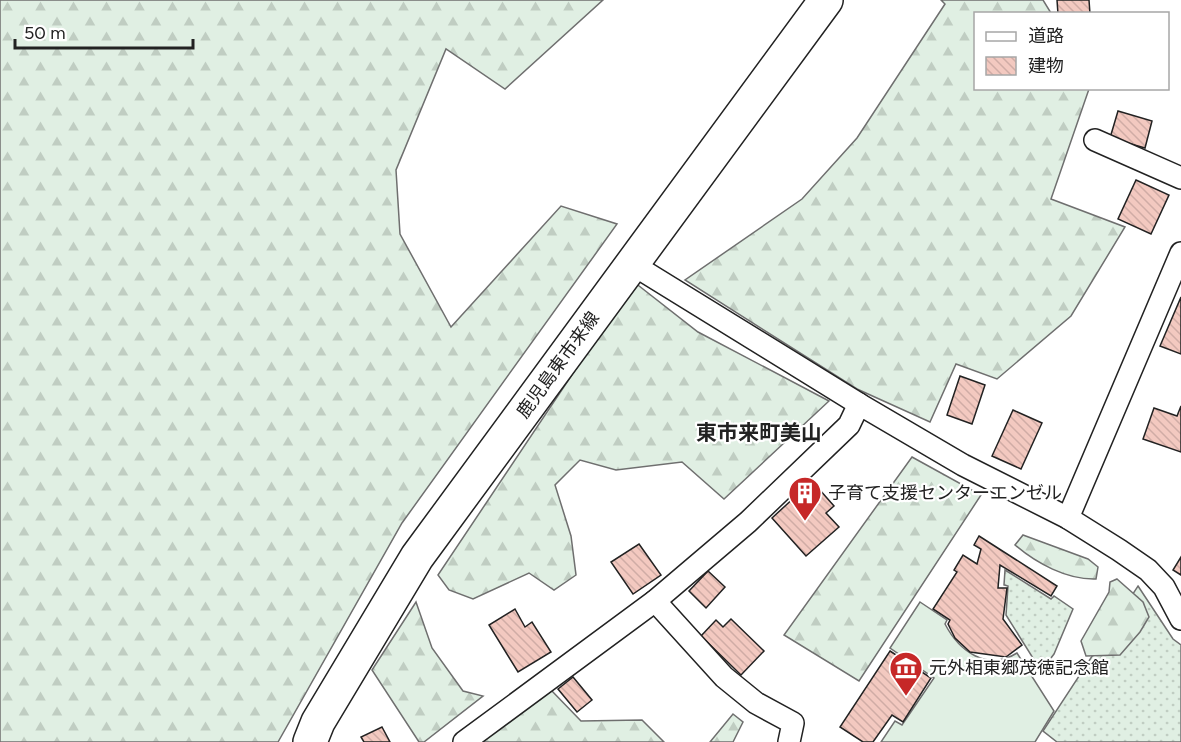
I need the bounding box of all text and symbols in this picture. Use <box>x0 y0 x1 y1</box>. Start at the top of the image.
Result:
scale bar <box>15 12 194 50</box>
legend <box>974 12 1169 90</box>
text: 50 m <box>24 22 66 44</box>
text: 道路 <box>1028 25 1064 47</box>
text: 建物 <box>1028 55 1064 77</box>
street label: 鹿児島東市来線 <box>512 308 604 422</box>
district label: 東市来町美山 <box>696 420 822 445</box>
building icon: 子育て支援センターエンゼル <box>787 475 823 522</box>
place label: 子育て支援センターエンゼル <box>828 482 1062 504</box>
museum icon: 元外相東郷茂徳記念館 <box>888 650 924 697</box>
place label: 元外相東郷茂徳記念館 <box>929 657 1109 679</box>

